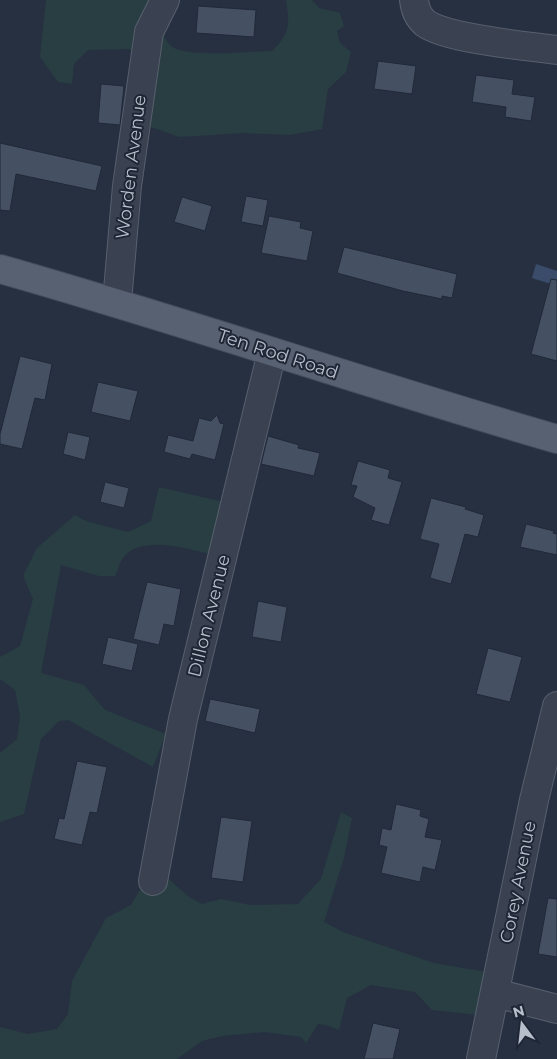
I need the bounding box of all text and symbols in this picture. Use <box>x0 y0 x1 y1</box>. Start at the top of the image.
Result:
street label: Worden Avenue <box>111 93 151 240</box>
street label: Ten Rod Road <box>215 324 341 384</box>
street label: Dillon Avenue <box>183 552 235 680</box>
street label: Corey Avenue <box>495 819 541 945</box>
north arrow <box>497 999 547 1049</box>
text: N <box>511 1001 526 1022</box>

